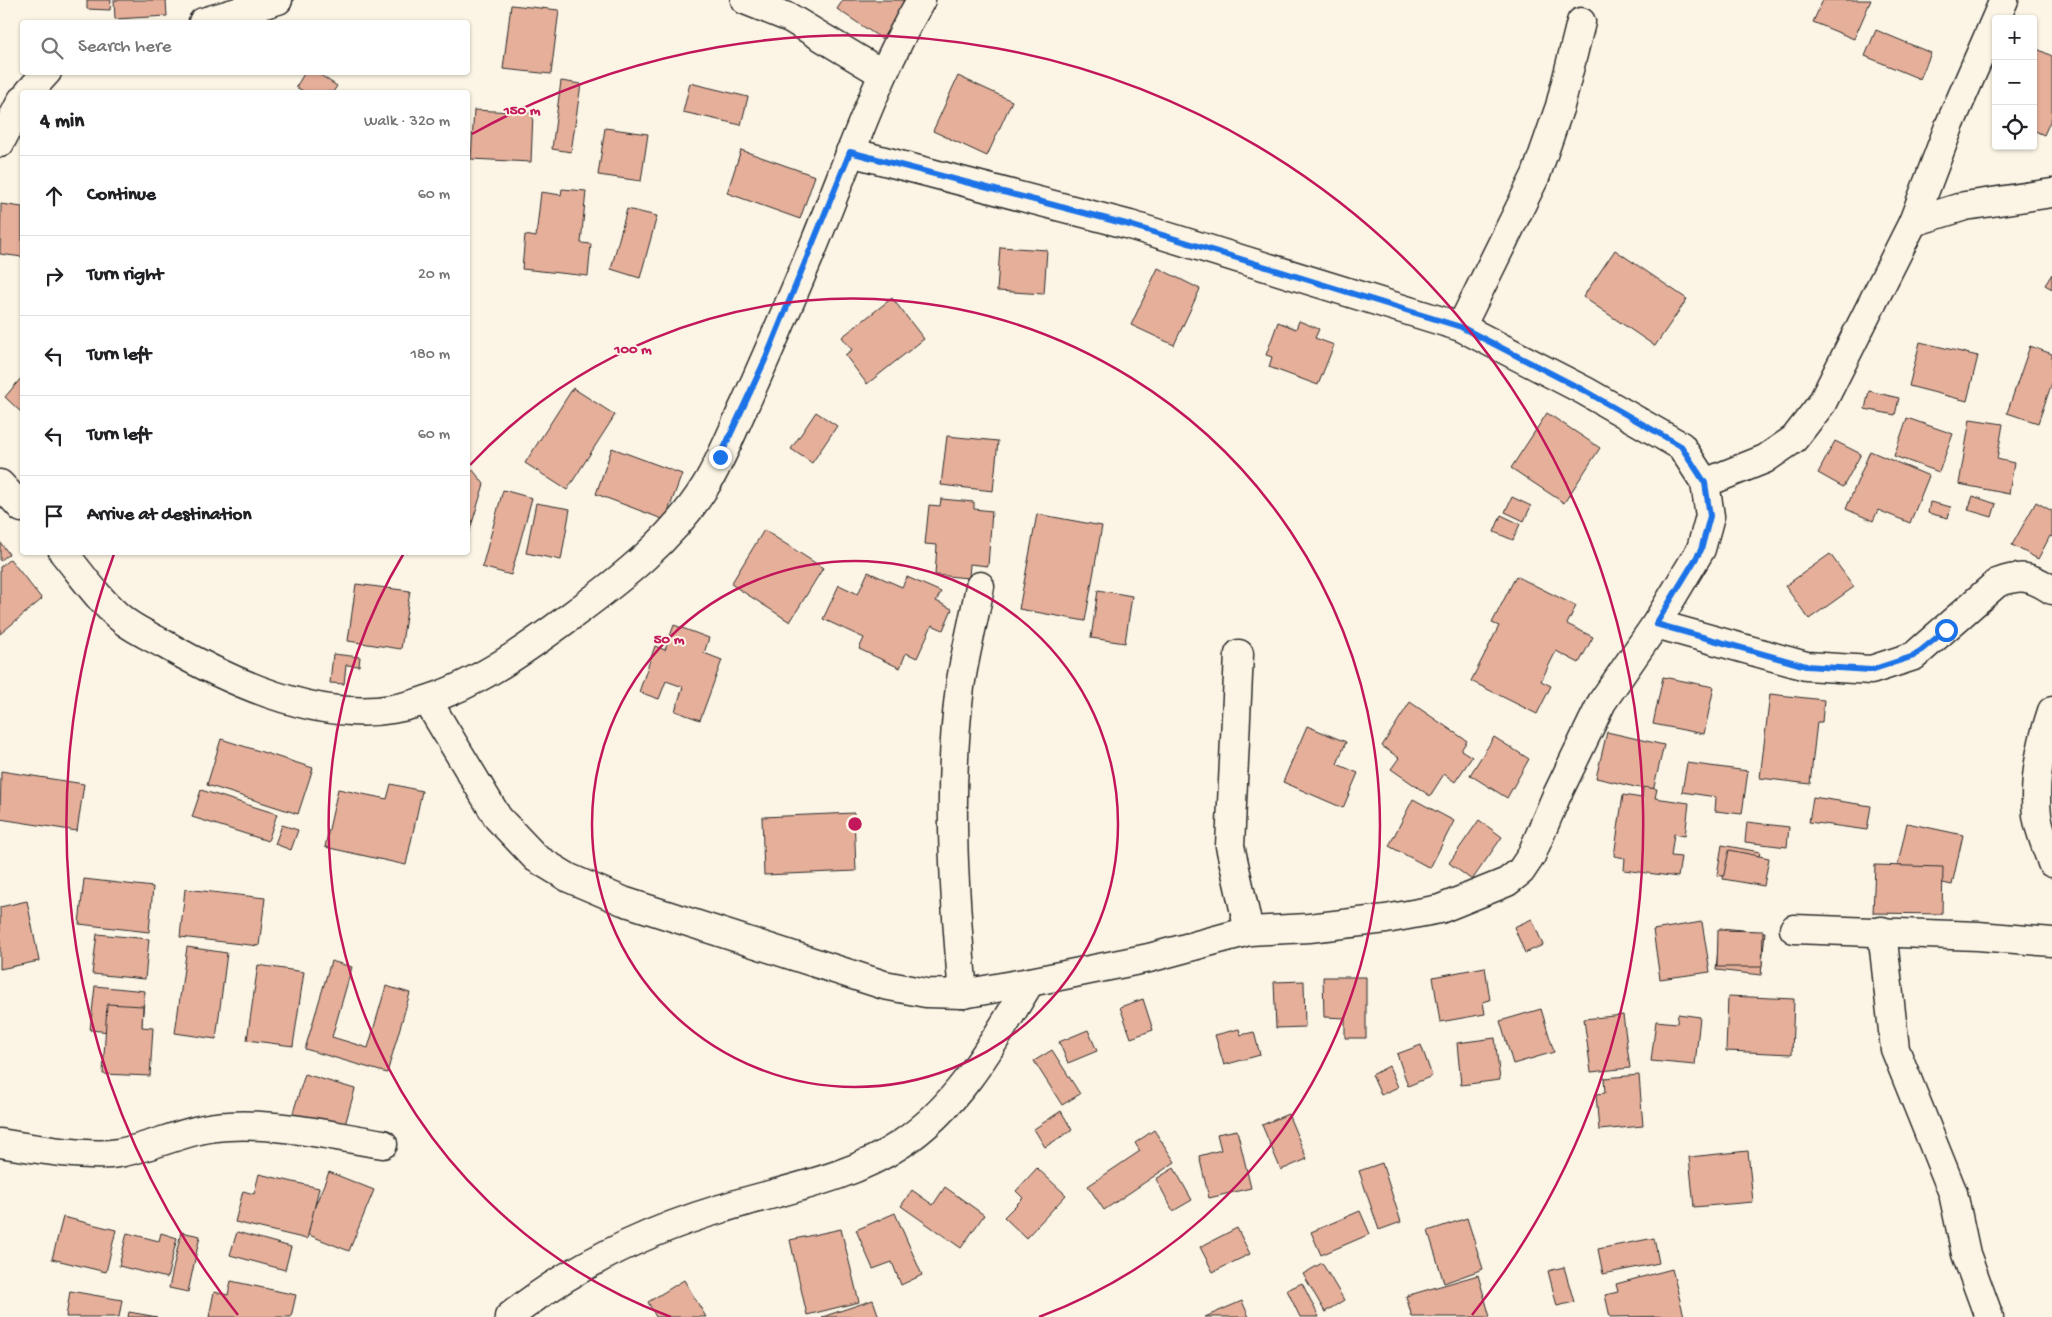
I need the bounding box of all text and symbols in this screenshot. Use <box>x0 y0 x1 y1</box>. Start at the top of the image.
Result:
map controls <box>1992 15 2037 150</box>
button: + <box>1992 15 2037 60</box>
search box <box>20 20 470 75</box>
icon: search <box>38 34 66 62</box>
text: Search here <box>78 36 172 59</box>
button: − <box>1992 60 2037 105</box>
text: 150 m <box>503 102 541 120</box>
button: locate <box>1992 105 2037 150</box>
text: 4 min <box>40 110 84 135</box>
text: Walk · 320 m <box>364 113 450 132</box>
icon: ahead <box>40 182 68 210</box>
text: Continue <box>87 184 156 207</box>
text: 60 m <box>418 186 450 205</box>
icon: right <box>40 262 68 290</box>
text: Turn right <box>87 264 163 287</box>
text: 20 m <box>418 266 450 285</box>
text: 100 m <box>613 341 652 359</box>
icon: left <box>40 342 68 370</box>
text: Turn left <box>87 344 151 367</box>
text: 180 m <box>411 346 450 365</box>
icon: left <box>40 422 68 450</box>
text: Turn left <box>87 424 151 447</box>
text: 60 m <box>418 426 450 445</box>
route end <box>709 446 732 469</box>
icon: arrive <box>40 502 68 530</box>
text: Arrive at destination <box>87 504 251 527</box>
route start <box>1935 619 1958 642</box>
text: 50 m <box>654 631 685 649</box>
centre of rings <box>846 815 864 833</box>

